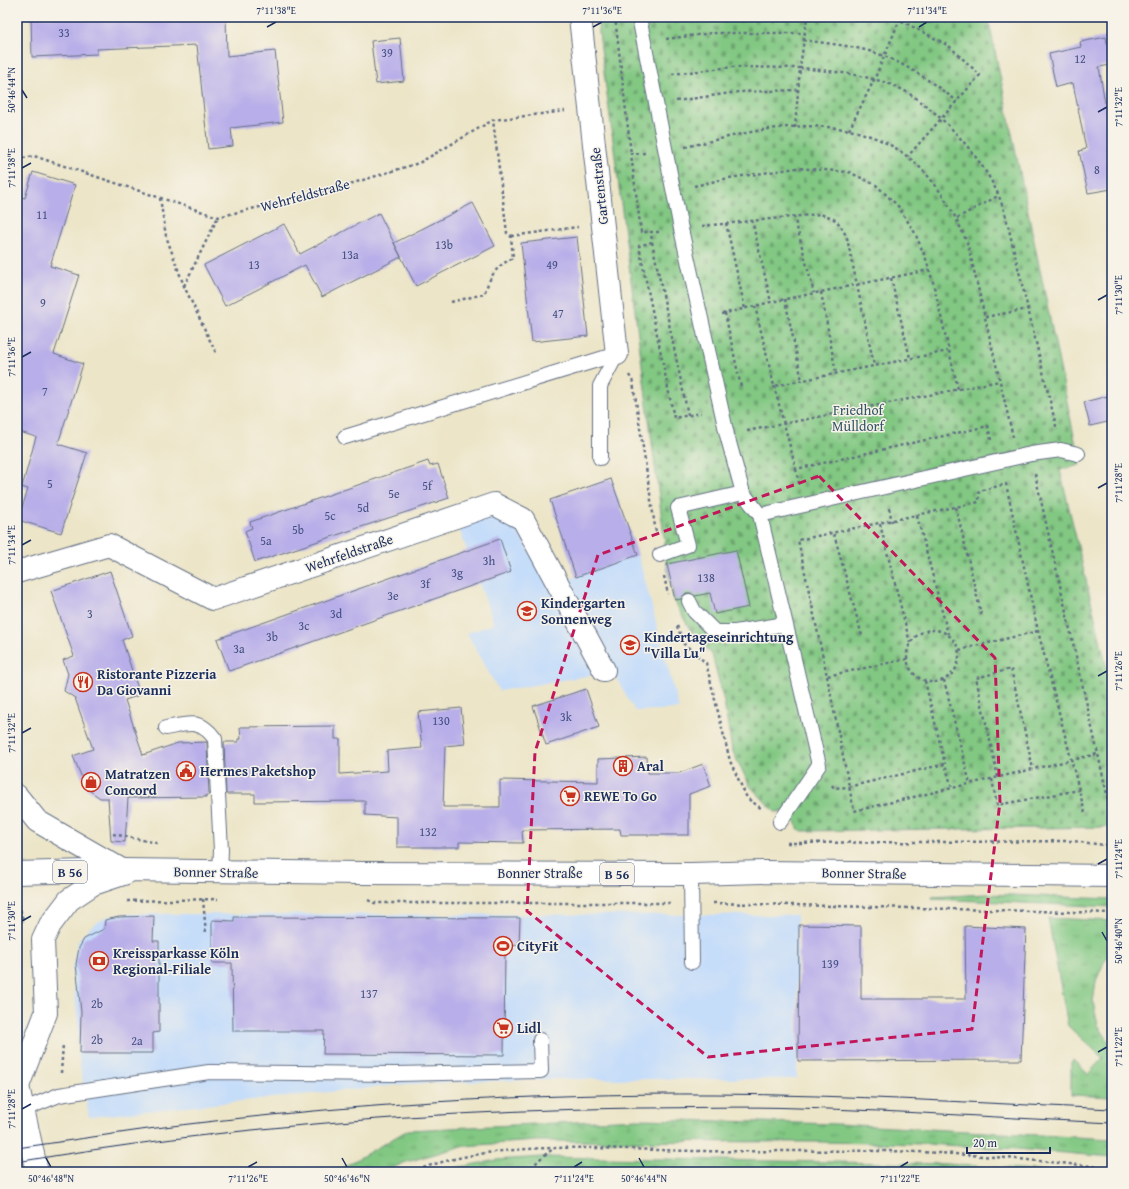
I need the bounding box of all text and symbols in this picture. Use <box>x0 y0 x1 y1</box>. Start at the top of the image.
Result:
text: 7°11'38"E <box>256 3 296 18</box>
text: 7°11'36"E <box>582 3 622 18</box>
text: 7°11'34"E <box>907 3 947 18</box>
house number: 33 <box>58 24 70 41</box>
house number: 39 <box>381 44 393 61</box>
house number: 12 <box>1074 50 1086 67</box>
text: 50°46'44"N <box>4 67 19 113</box>
text: 7°11'32"E <box>1111 87 1126 127</box>
street label: Gartenstraße <box>585 146 613 226</box>
text: 7°11'38"E <box>4 148 19 188</box>
house number: 8 <box>1094 161 1100 178</box>
street label: Wehrfeldstraße <box>258 173 352 217</box>
house number: 11 <box>36 206 48 223</box>
house number: 13b <box>435 236 453 253</box>
house number: 13a <box>341 246 359 263</box>
house number: 13 <box>248 256 260 273</box>
house number: 49 <box>546 256 558 273</box>
text: 7°11'30"E <box>1111 275 1126 315</box>
house number: 9 <box>40 294 46 311</box>
house number: 47 <box>552 305 564 322</box>
text: 7°11'36"E <box>4 337 19 377</box>
house number: 7 <box>42 383 48 400</box>
park label: Friedhof Mülldorf <box>832 400 885 436</box>
text: 7°11'28"E <box>1111 463 1126 503</box>
house number: 5 <box>47 475 53 492</box>
house number: 5f <box>422 477 433 494</box>
house number: 5e <box>388 485 400 502</box>
house number: 5d <box>357 499 370 516</box>
house number: 5c <box>324 507 336 524</box>
house number: 5b <box>292 521 304 538</box>
text: 7°11'34"E <box>4 525 19 565</box>
street label: Wehrfeldstraße <box>302 529 396 577</box>
house number: 5a <box>260 532 272 549</box>
house number: 3h <box>483 552 496 569</box>
house number: 3g <box>451 564 463 581</box>
house number: 138 <box>697 569 715 586</box>
house number: 3f <box>420 575 431 592</box>
house number: 3e <box>387 587 399 604</box>
place label: Kindergarten Sonnenweg <box>541 593 626 629</box>
school or university icon: Kindergarten Sonnenweg <box>516 600 538 622</box>
house number: 3 <box>87 605 93 622</box>
house number: 3d <box>330 605 343 622</box>
house number: 3c <box>298 617 310 634</box>
place label: Kindertageseinrichtung "Villa Lu" <box>644 627 794 663</box>
house number: 3b <box>266 628 278 645</box>
school or university icon: Kindertageseinrichtung "Villa Lu" <box>619 634 641 656</box>
house number: 3a <box>233 640 245 657</box>
text: 7°11'26"E <box>1111 651 1126 691</box>
place label: Ristorante Pizzeria Da Giovanni <box>97 664 217 700</box>
restaurant icon: Ristorante Pizzeria Da Giovanni <box>72 671 94 693</box>
house number: 3k <box>560 708 573 725</box>
house number: 130 <box>432 712 450 729</box>
text: 7°11'32"E <box>4 713 19 753</box>
building icon: Aral <box>612 755 634 777</box>
place label: Aral <box>637 756 664 776</box>
public building icon: Hermes Paketshop <box>175 760 197 782</box>
place label: Hermes Paketshop <box>200 761 316 781</box>
place label: Matratzen Concord <box>105 764 171 800</box>
shop icon: Matratzen Concord <box>80 771 102 793</box>
supermarket icon: REWE To Go <box>559 785 581 807</box>
place label: REWE To Go <box>584 786 657 806</box>
house number: 132 <box>419 823 437 840</box>
text: 7°11'24"E <box>1111 839 1126 879</box>
road number: B 56 <box>53 861 87 883</box>
street label: Bonner Straße <box>173 861 259 883</box>
street label: Bonner Straße <box>821 862 907 884</box>
street label: Bonner Straße <box>497 863 583 883</box>
road number: B 56 <box>600 863 634 885</box>
text: 7°11'30"E <box>4 901 19 941</box>
text: 50°46'40"N <box>1111 918 1126 964</box>
sports icon: CityFit <box>492 935 514 957</box>
place label: CityFit <box>517 936 559 956</box>
place label: Kreissparkasse Köln Regional-Filiale <box>113 943 240 979</box>
bank icon: Kreissparkasse Köln Regional-Filiale <box>88 950 110 972</box>
house number: 139 <box>821 955 839 972</box>
house number: 137 <box>360 985 378 1002</box>
house number: 2b <box>91 995 103 1012</box>
supermarket icon: Lidl <box>492 1017 514 1039</box>
place label: Lidl <box>517 1018 542 1038</box>
text: 7°11'22"E <box>1111 1027 1126 1067</box>
house number: 2b <box>91 1031 103 1048</box>
house number: 2a <box>131 1032 143 1049</box>
text: 7°11'28"E <box>4 1089 19 1129</box>
scale bar <box>967 1129 1050 1155</box>
text: 20 m <box>973 1134 997 1151</box>
text: 50°46'48"N <box>28 1171 74 1186</box>
text: 7°11'26"E <box>228 1171 268 1186</box>
text: 50°46'46"N <box>324 1171 370 1186</box>
text: 7°11'24"E <box>554 1171 594 1186</box>
text: 50°46'44"N <box>621 1171 667 1186</box>
text: 7°11'22"E <box>880 1171 920 1186</box>

